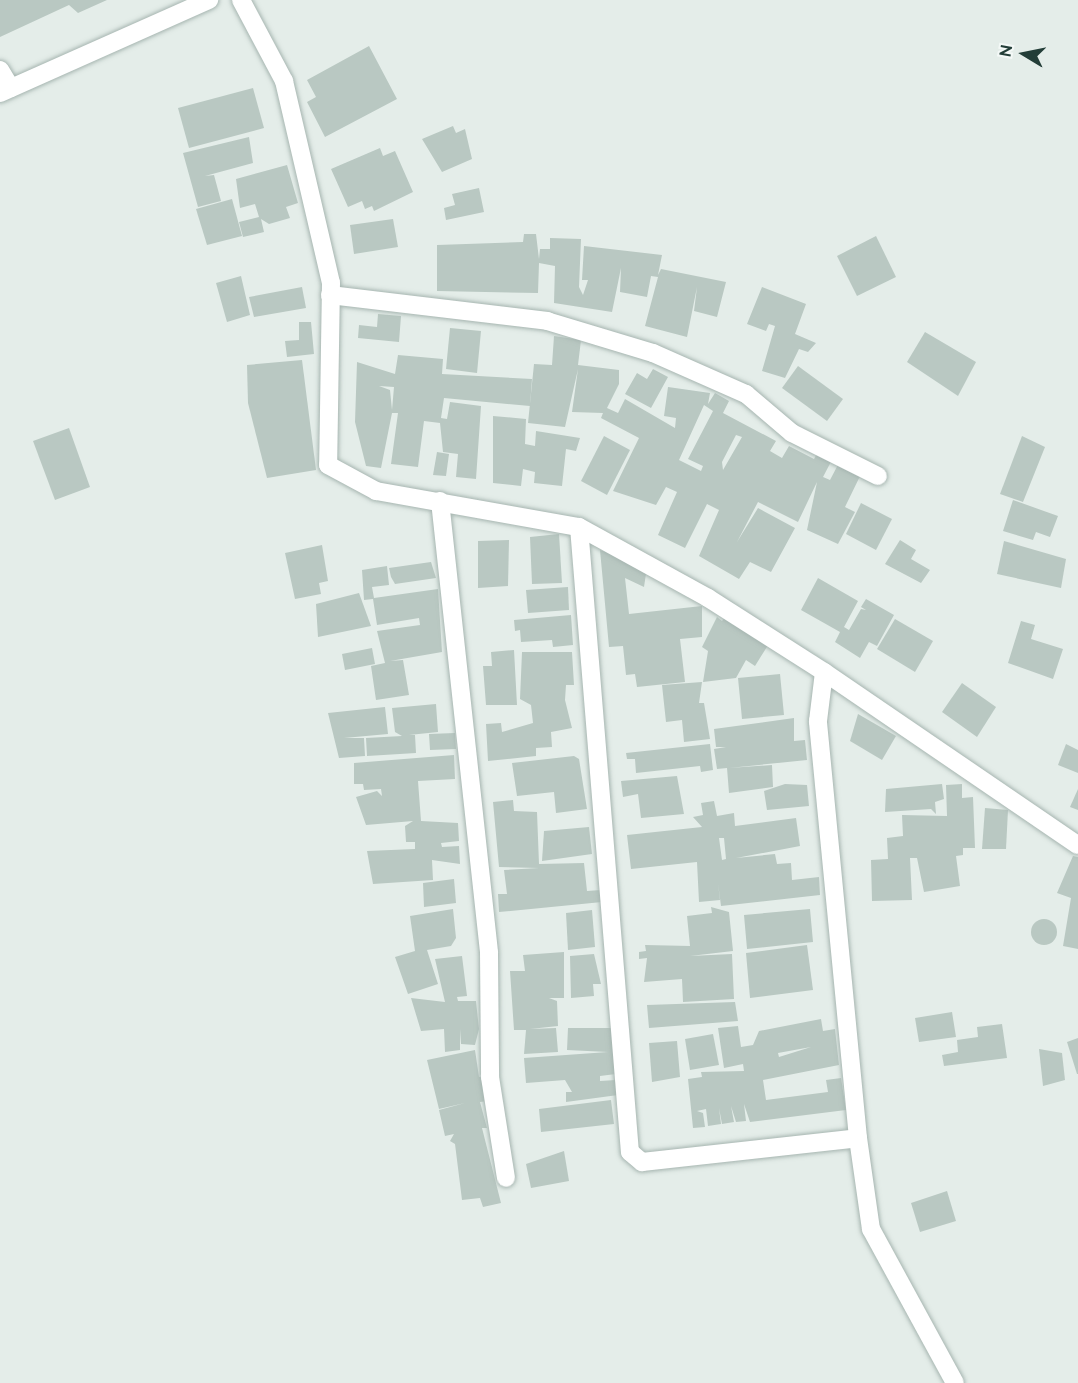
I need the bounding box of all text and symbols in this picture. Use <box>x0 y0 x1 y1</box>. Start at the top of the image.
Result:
north arrow <box>994 24 1054 84</box>
text: N <box>995 43 1016 58</box>

